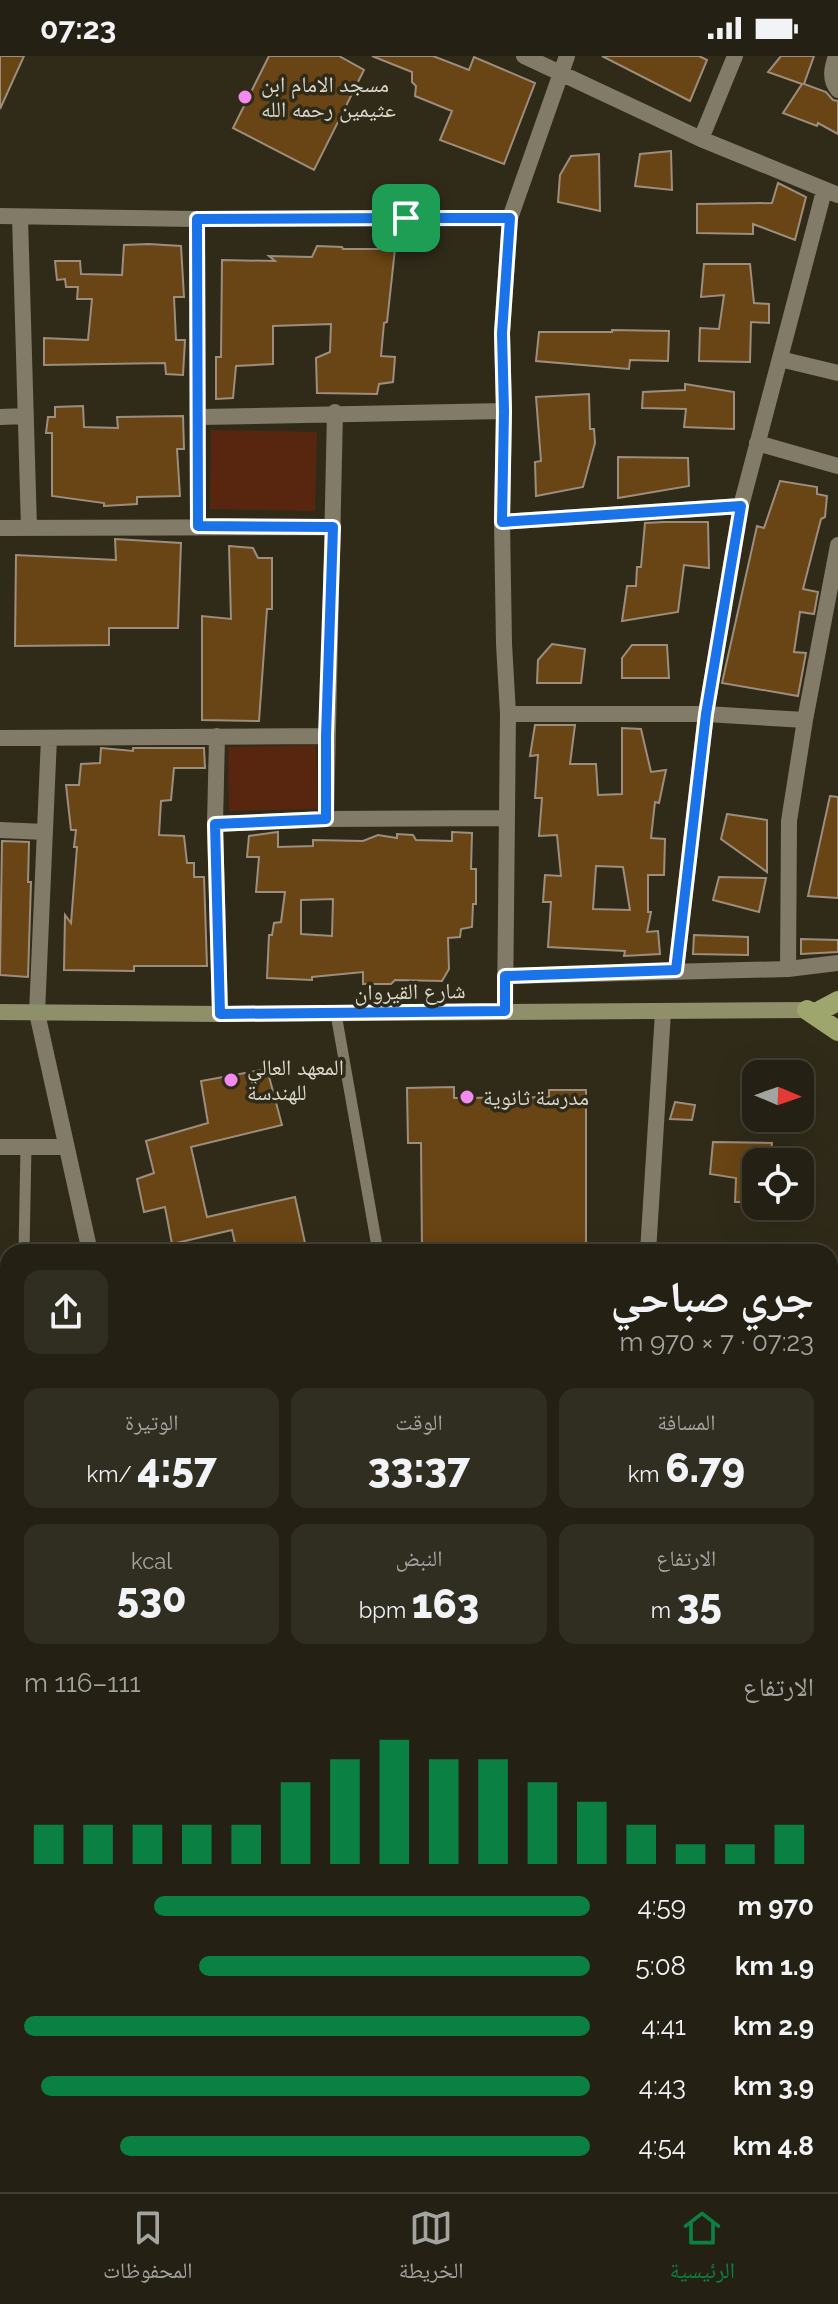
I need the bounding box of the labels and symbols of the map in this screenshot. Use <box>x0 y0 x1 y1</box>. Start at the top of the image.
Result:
place label: مسجد الامام ابن عثيمين رحمه الله <box>261 71 396 123</box>
marker: مسجد الامام ابن عثيمين رحمه الله <box>236 88 254 106</box>
pin <box>372 184 440 252</box>
street label: شارع القيروان <box>354 977 466 1006</box>
place label: المعهد العالي للهندسة <box>247 1054 344 1105</box>
north arrow <box>742 1060 814 1132</box>
marker: المعهد العالي للهندسة <box>222 1071 240 1089</box>
place label: مدرسة ثانوية <box>483 1084 589 1110</box>
marker: مدرسة ثانوية <box>458 1088 476 1106</box>

